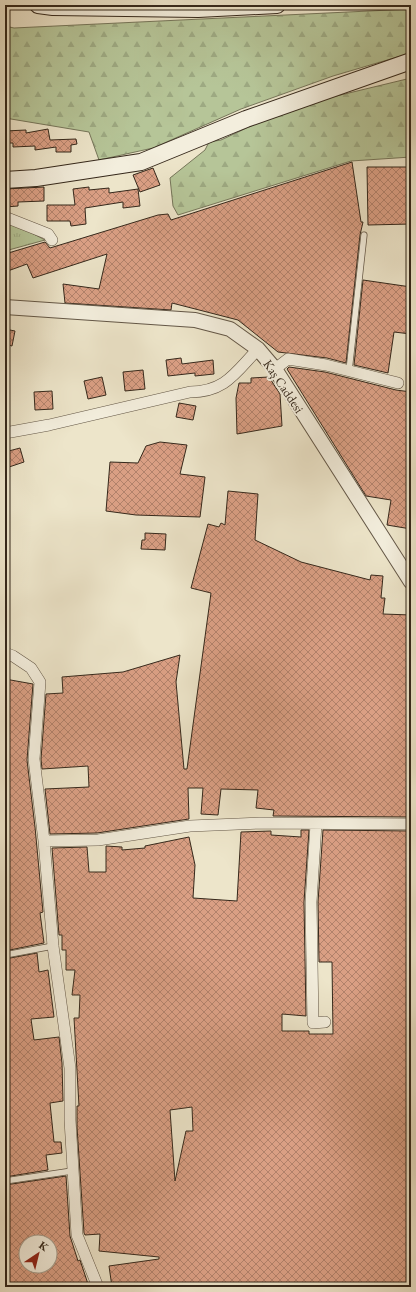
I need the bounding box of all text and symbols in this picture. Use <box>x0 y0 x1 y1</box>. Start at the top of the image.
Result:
street label: Kaş Caddesi <box>260 356 308 416</box>
north arrow <box>18 1234 58 1274</box>
text: K <box>36 1238 52 1254</box>

